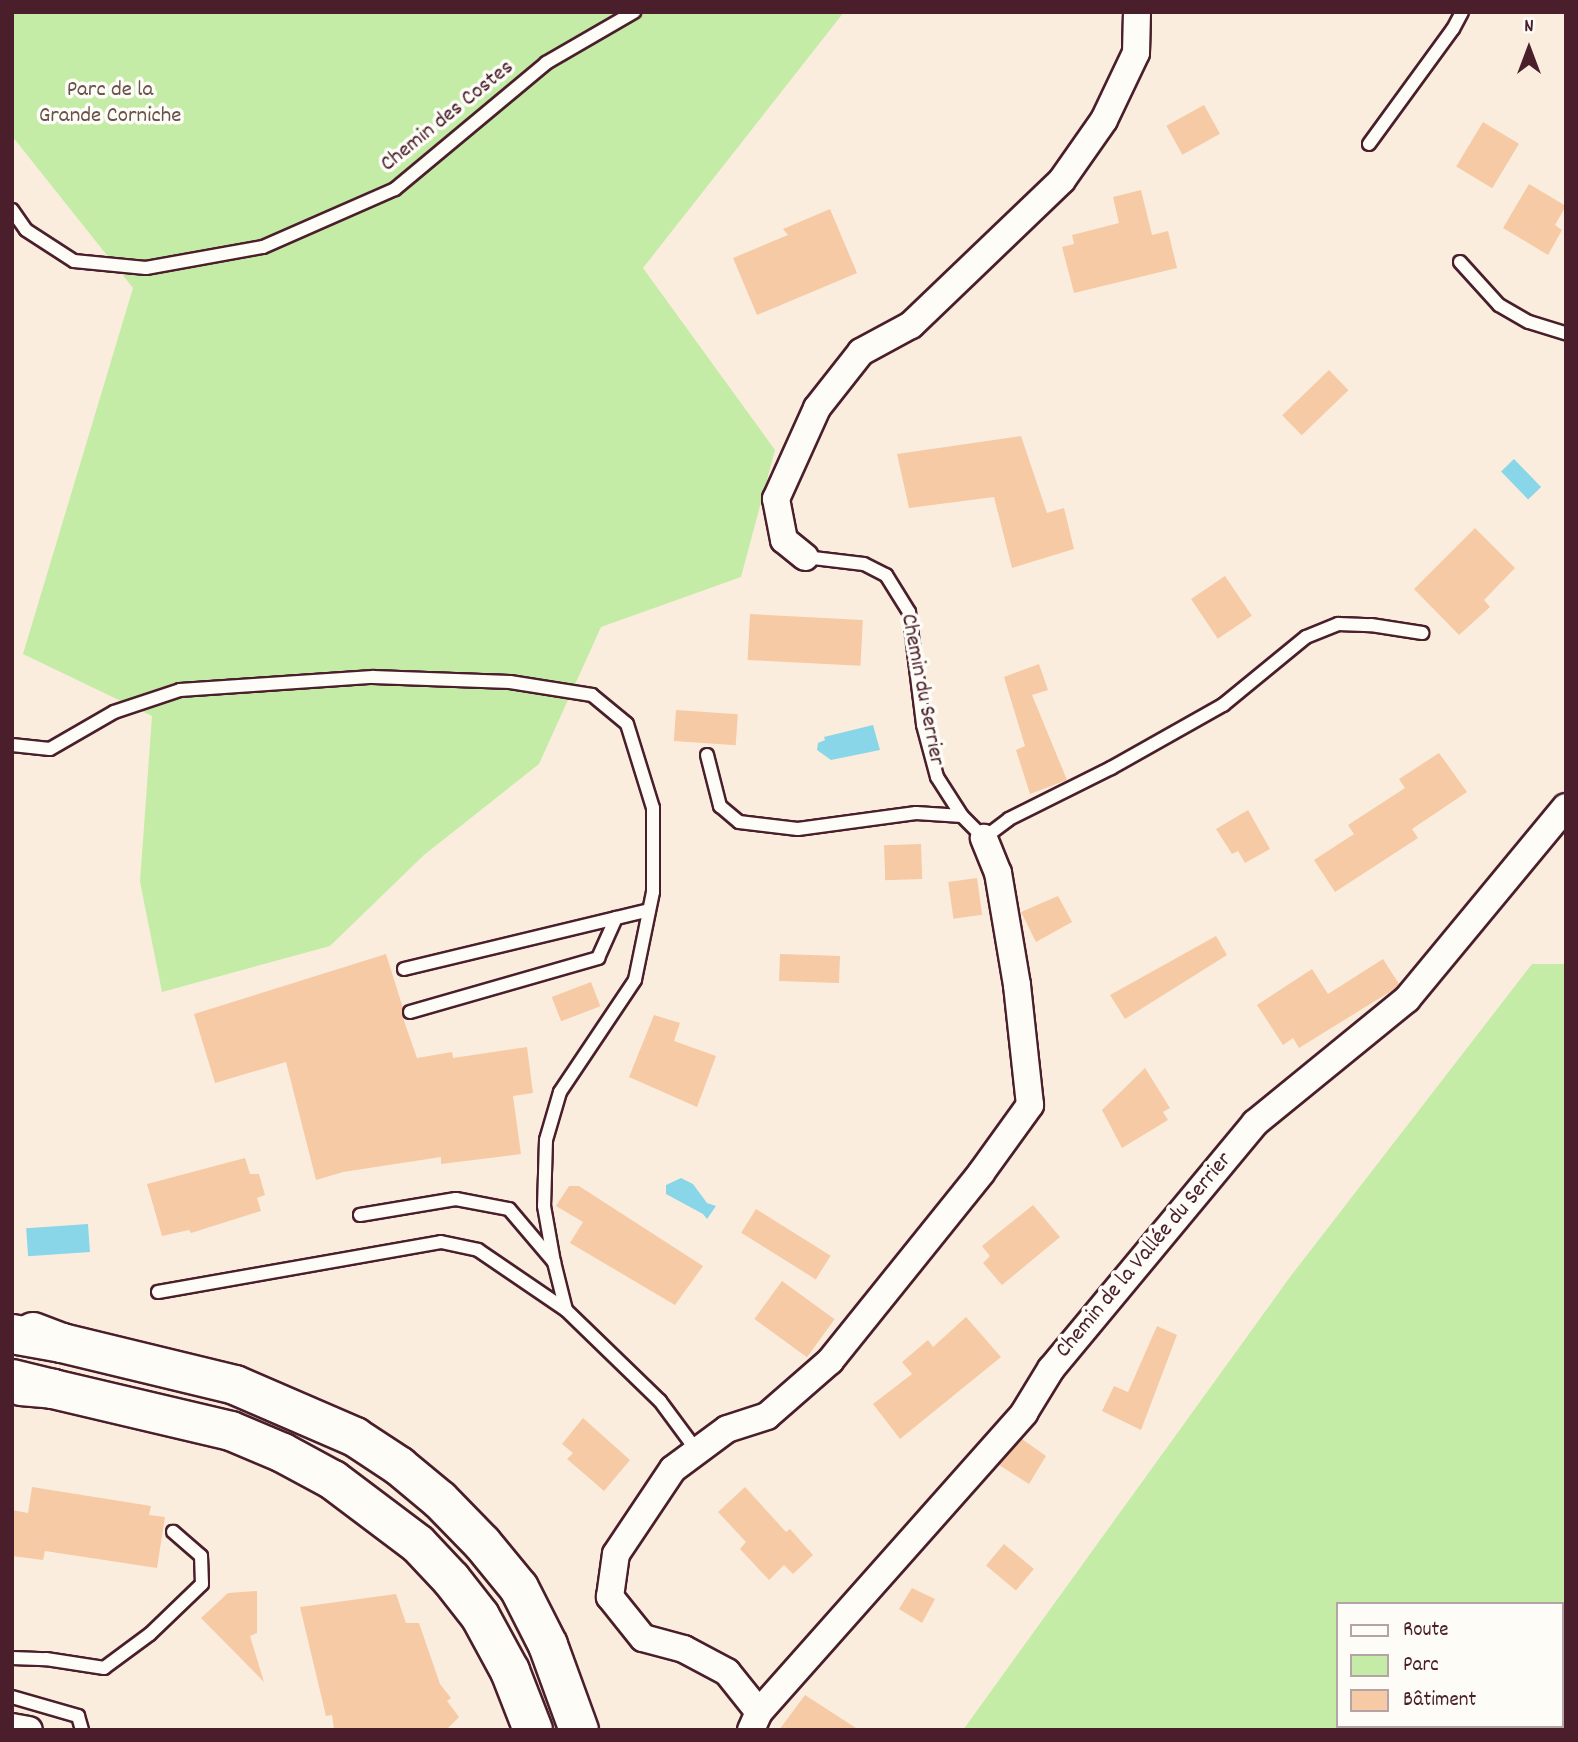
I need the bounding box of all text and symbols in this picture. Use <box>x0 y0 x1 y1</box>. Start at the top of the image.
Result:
north arrow <box>1494 14 1564 84</box>
text: N <box>1524 14 1534 41</box>
street label: Chemin des Costes <box>376 55 520 179</box>
park label: Parc de la Grande Corniche <box>39 77 181 131</box>
street label: Chemin du Serrier <box>893 612 949 768</box>
street label: Chemin de la Vallée du Serrier <box>1051 1148 1239 1364</box>
legend <box>1336 1602 1564 1728</box>
text: Route <box>1403 1616 1449 1646</box>
text: Parc <box>1403 1651 1439 1681</box>
text: Bâtiment <box>1403 1686 1476 1716</box>

